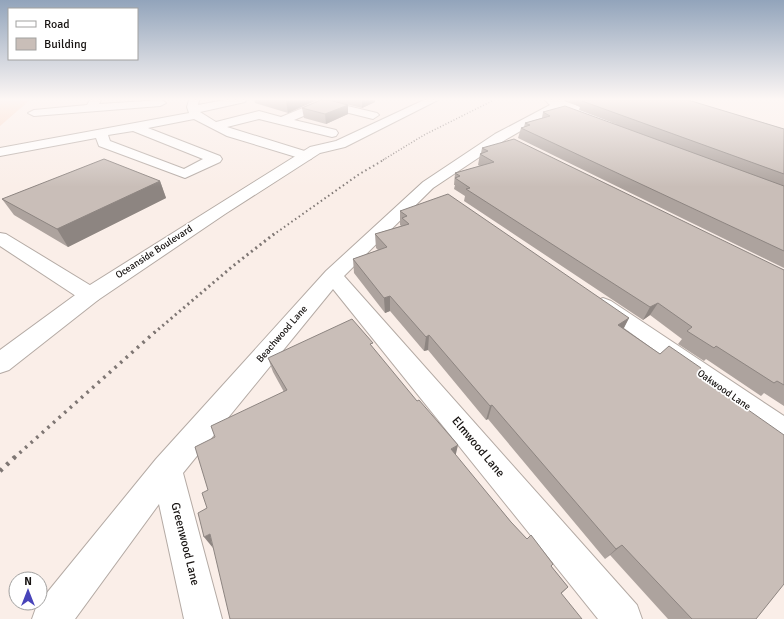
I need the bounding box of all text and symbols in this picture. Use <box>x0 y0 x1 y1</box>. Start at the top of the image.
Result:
legend <box>8 8 138 60</box>
text: Road <box>44 17 70 32</box>
text: Building <box>44 37 87 52</box>
street label: Oceanside Boulevard <box>113 223 195 281</box>
street label: Beachwood Lane <box>254 303 310 365</box>
street label: Oakwood Lane <box>695 367 753 413</box>
street label: Elmwood Lane <box>448 414 508 480</box>
street label: Greenwood Lane <box>167 501 203 587</box>
north arrow <box>8 571 48 611</box>
text: N <box>24 575 32 588</box>

